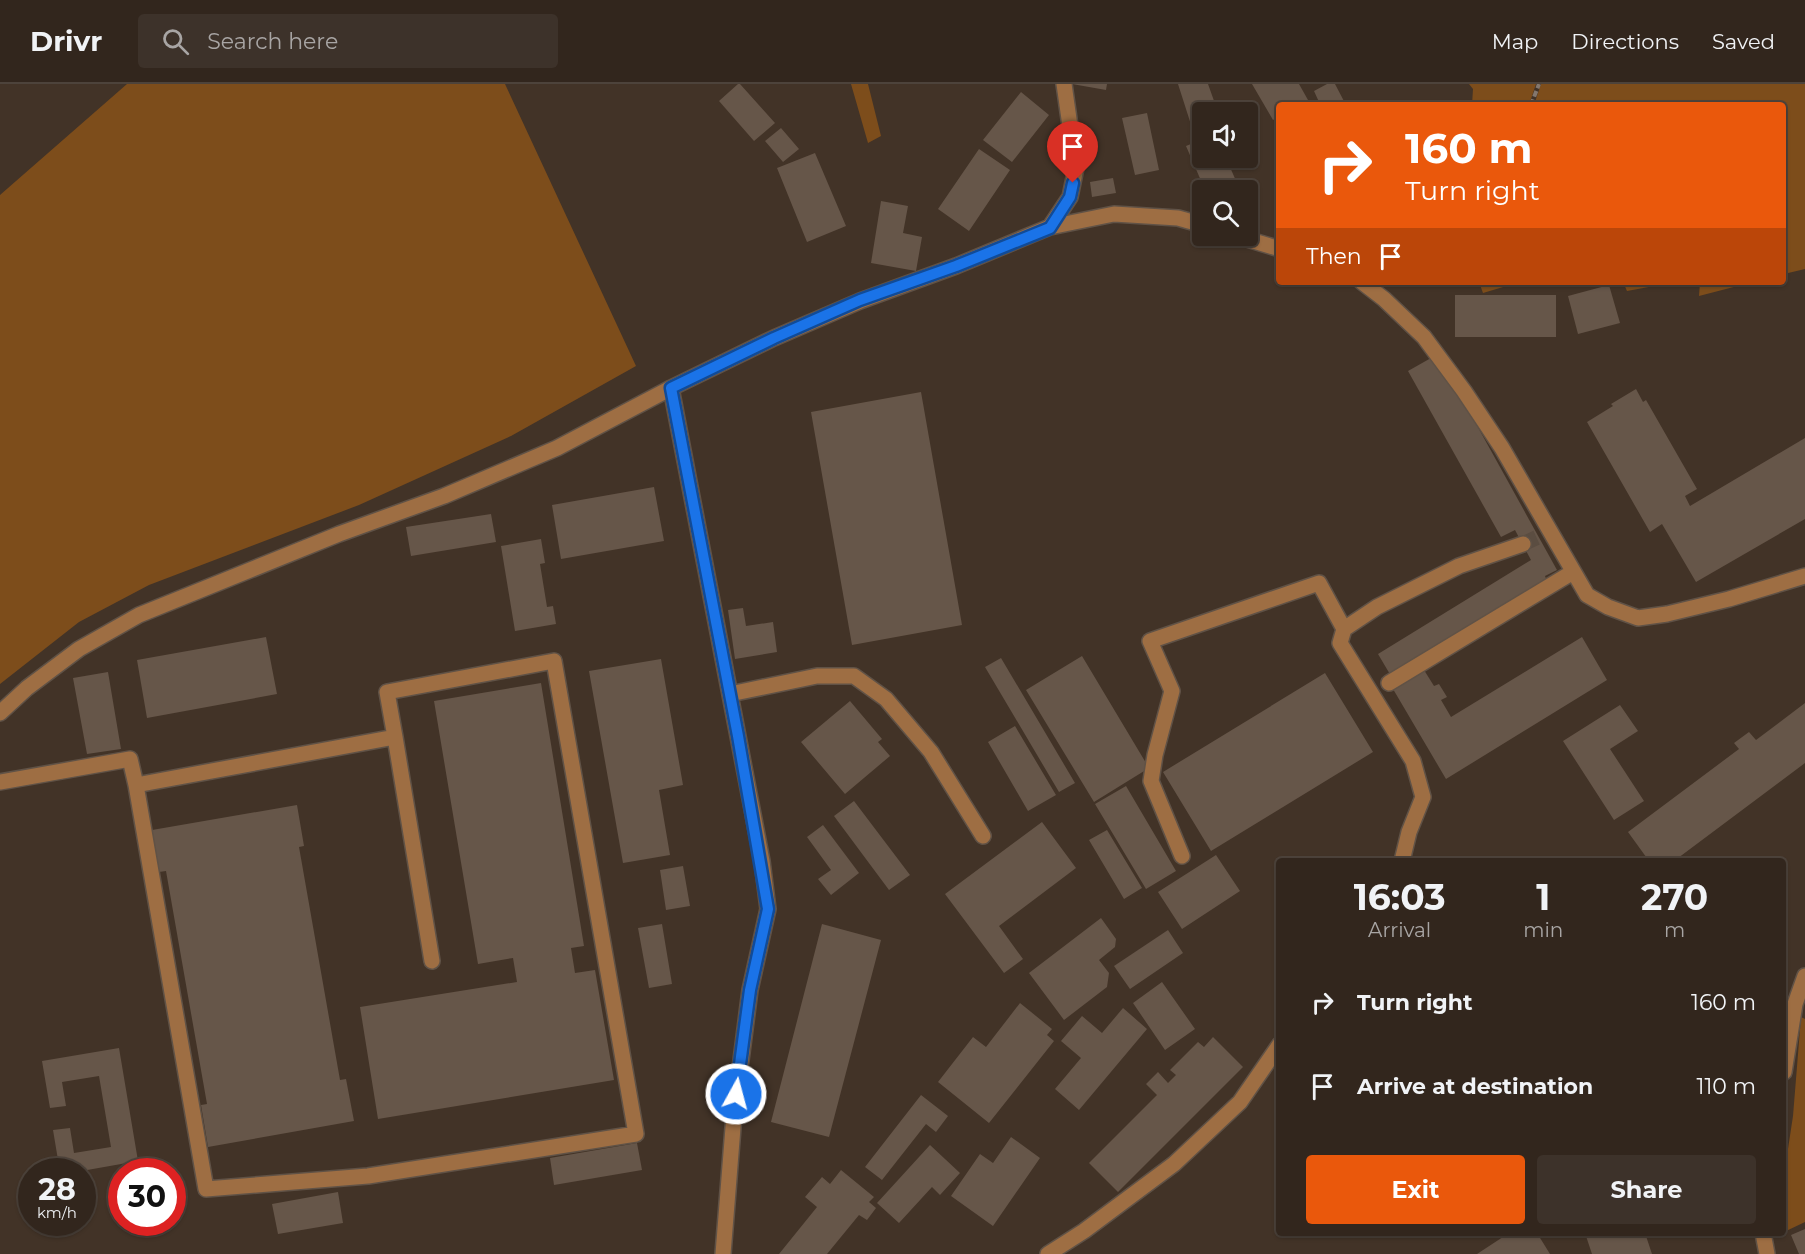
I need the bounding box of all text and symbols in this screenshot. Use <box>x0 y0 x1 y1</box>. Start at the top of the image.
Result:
search box <box>138 14 558 68</box>
text: Drivr <box>30 24 102 58</box>
icon: search <box>159 25 192 58</box>
text: Search here <box>207 28 338 55</box>
text: Map <box>1492 29 1538 54</box>
text: Directions <box>1571 29 1679 54</box>
text: Saved <box>1712 29 1775 54</box>
map controls <box>1192 102 1258 246</box>
button: sound <box>1192 102 1258 168</box>
pin <box>1047 121 1098 183</box>
text: 160 m <box>1405 122 1533 174</box>
icon: right <box>1306 126 1384 204</box>
icon: arrive <box>1056 130 1089 163</box>
text: Turn right <box>1405 174 1540 207</box>
button: search <box>1192 180 1258 246</box>
icon: arrive <box>1374 240 1407 273</box>
text: Then <box>1306 243 1362 270</box>
text: 16:03 <box>1354 875 1446 919</box>
text: 1 <box>1536 875 1550 919</box>
text: 270 <box>1641 875 1708 919</box>
text: Arrival <box>1368 918 1431 942</box>
text: min <box>1523 918 1563 942</box>
text: m <box>1664 918 1685 942</box>
icon: right <box>1306 986 1339 1019</box>
text: Turn right <box>1357 989 1472 1016</box>
text: 160 m <box>1691 989 1756 1016</box>
position arrow <box>704 1062 768 1126</box>
icon: arrive <box>1306 1070 1339 1103</box>
text: Arrive at destination <box>1357 1073 1593 1100</box>
text: 110 m <box>1696 1073 1756 1100</box>
button: Exit <box>1306 1155 1525 1224</box>
button: Share <box>1537 1155 1756 1224</box>
speed limit sign: 30 <box>108 1158 186 1236</box>
text: 28 <box>38 1171 76 1208</box>
text: km/h <box>37 1203 77 1222</box>

